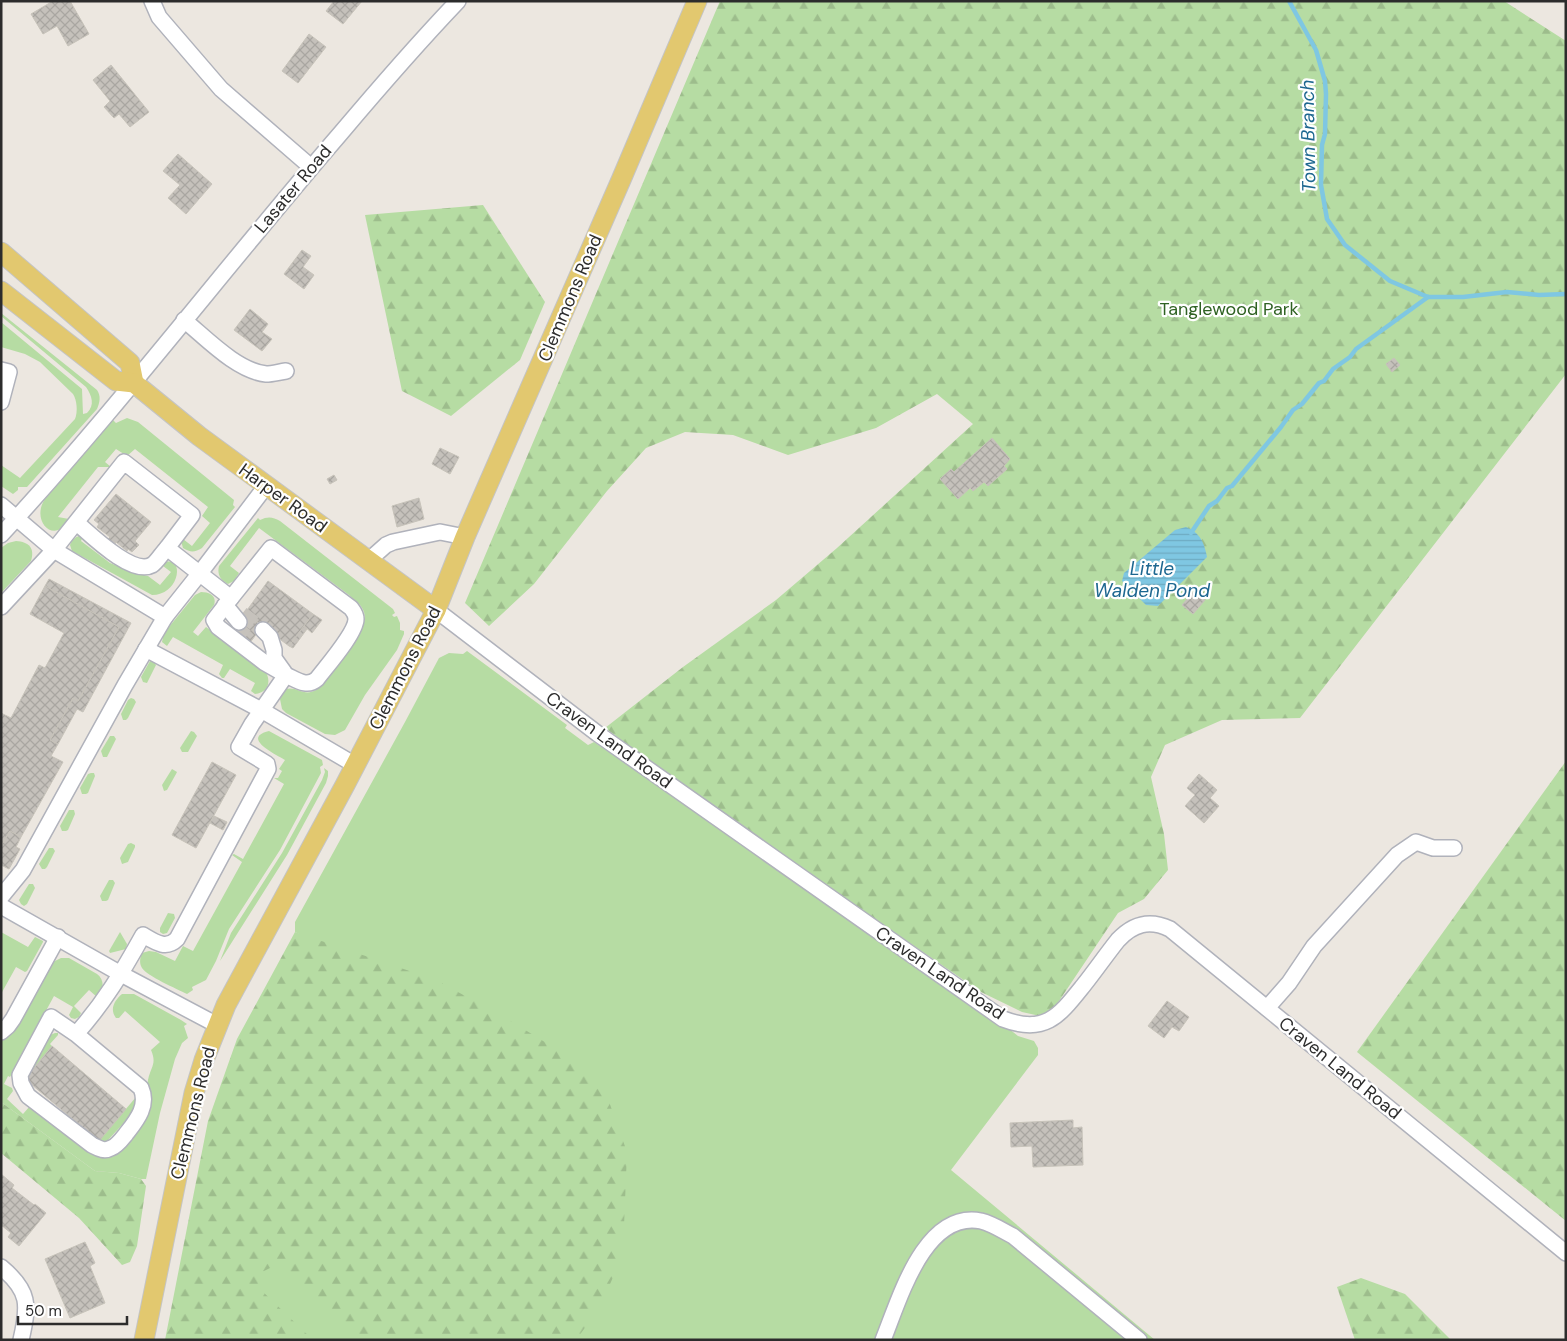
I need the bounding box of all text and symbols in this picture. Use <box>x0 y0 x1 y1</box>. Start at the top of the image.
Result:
water label: Town Branch <box>1295 79 1321 193</box>
street label: Lasater Road <box>249 140 337 238</box>
street label: Clemmons Road <box>532 231 608 365</box>
park label: Tanglewood Park <box>1159 297 1299 321</box>
street label: Harper Road <box>234 458 332 538</box>
water label: Little Walden Pond <box>1094 556 1211 603</box>
street label: Clemmons Road <box>363 602 447 734</box>
street label: Craven Land Road <box>541 686 677 794</box>
street label: Craven Land Road <box>871 921 1009 1025</box>
street label: Craven Land Road <box>1274 1011 1406 1125</box>
street label: Clemmons Road <box>165 1044 221 1182</box>
scale bar <box>18 1294 126 1326</box>
text: 50 m <box>25 1301 62 1321</box>

